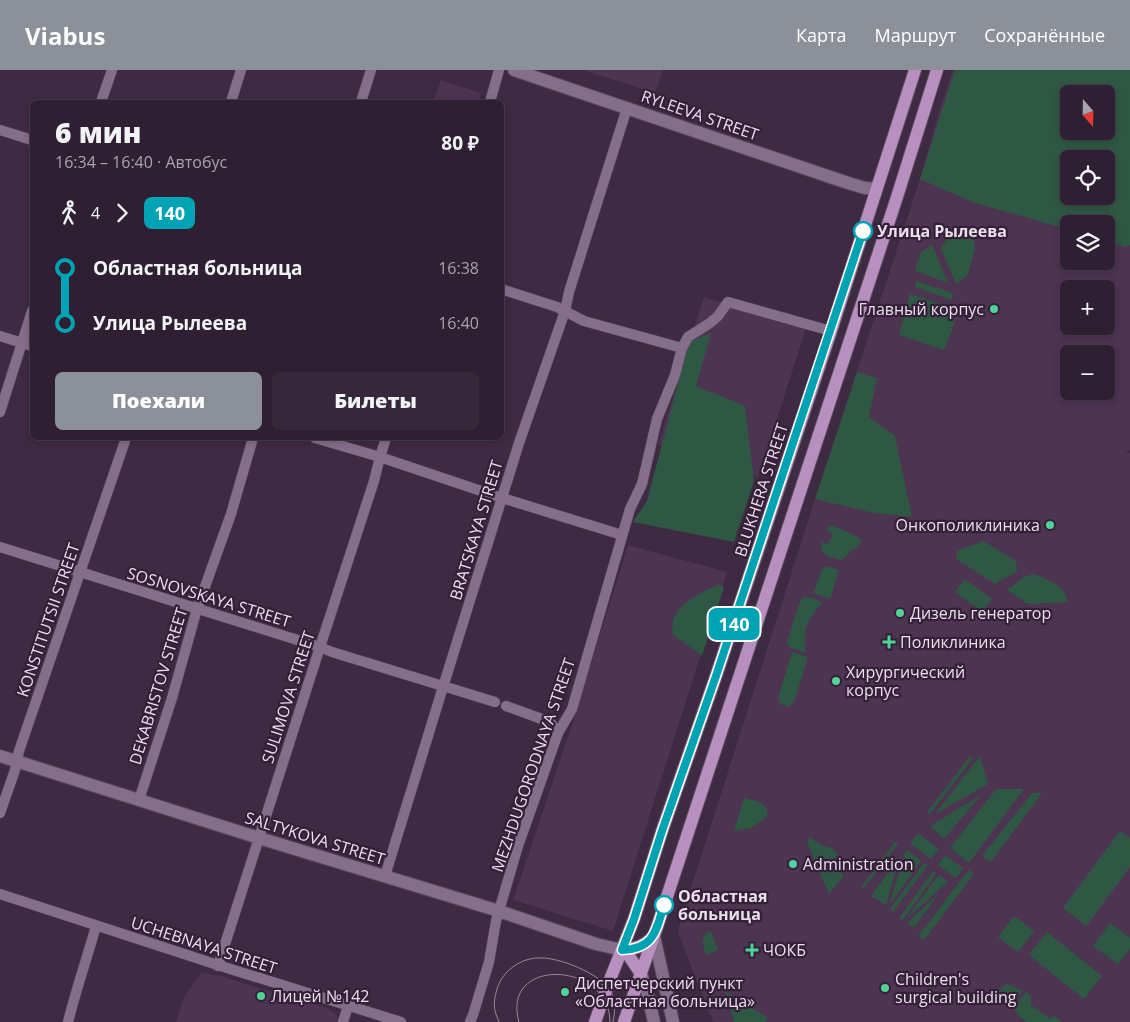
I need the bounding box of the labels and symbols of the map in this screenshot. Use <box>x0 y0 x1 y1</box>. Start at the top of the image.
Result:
street label: RYLEEVA STREET <box>638 85 762 145</box>
north arrow <box>1060 85 1115 140</box>
place label: Улица Рылеева <box>877 220 1007 242</box>
marker: Улица Рылеева <box>853 221 873 241</box>
place label: Главный корпус <box>858 298 984 320</box>
marker: Главный корпус <box>988 303 1000 315</box>
street label: BLUKHERA STREET <box>729 420 793 560</box>
street label: BRATSKAYA STREET <box>444 457 508 603</box>
place label: Онкополиклиника <box>896 514 1040 536</box>
marker: Онкополиклиника <box>1044 519 1056 531</box>
street label: KONSTITUTSII STREET <box>11 540 85 700</box>
street label: SOSNOVSKAYA STREET <box>125 562 294 632</box>
place label: Дизель генератор <box>910 602 1051 624</box>
street label: DEKABRISTOV STREET <box>124 605 192 767</box>
marker: Дизель генератор <box>894 607 906 619</box>
line badge: 140 <box>705 608 763 640</box>
street label: SULIMOVA STREET <box>256 628 320 766</box>
place label: Поликлиника <box>900 631 1006 653</box>
marker: Поликлиника <box>882 635 896 649</box>
street label: MEZHDUGORODNAYA STREET <box>486 655 580 875</box>
place label: Хирургический корпус <box>846 661 965 701</box>
marker: Хирургический корпус <box>830 675 842 687</box>
street label: SALTYKOVA STREET <box>242 806 388 870</box>
place label: Administration <box>803 853 914 875</box>
marker: Administration <box>787 858 799 870</box>
place label: Областная больница <box>678 885 768 925</box>
marker: Областная больница <box>654 895 674 915</box>
street label: UCHEBNAYA STREET <box>128 911 280 979</box>
place label: ЧОКБ <box>763 939 806 961</box>
marker: ЧОКБ <box>745 943 759 957</box>
place label: Children's surgical building <box>895 968 1017 1008</box>
place label: Диспетчерский пункт «Областная больница» <box>575 972 755 1012</box>
marker: Children's surgical building <box>879 982 891 994</box>
place label: Лицей №142 <box>271 985 370 1007</box>
marker: Диспетчерский пункт «Областная больница» <box>559 986 571 998</box>
marker: Лицей №142 <box>255 990 267 1002</box>

